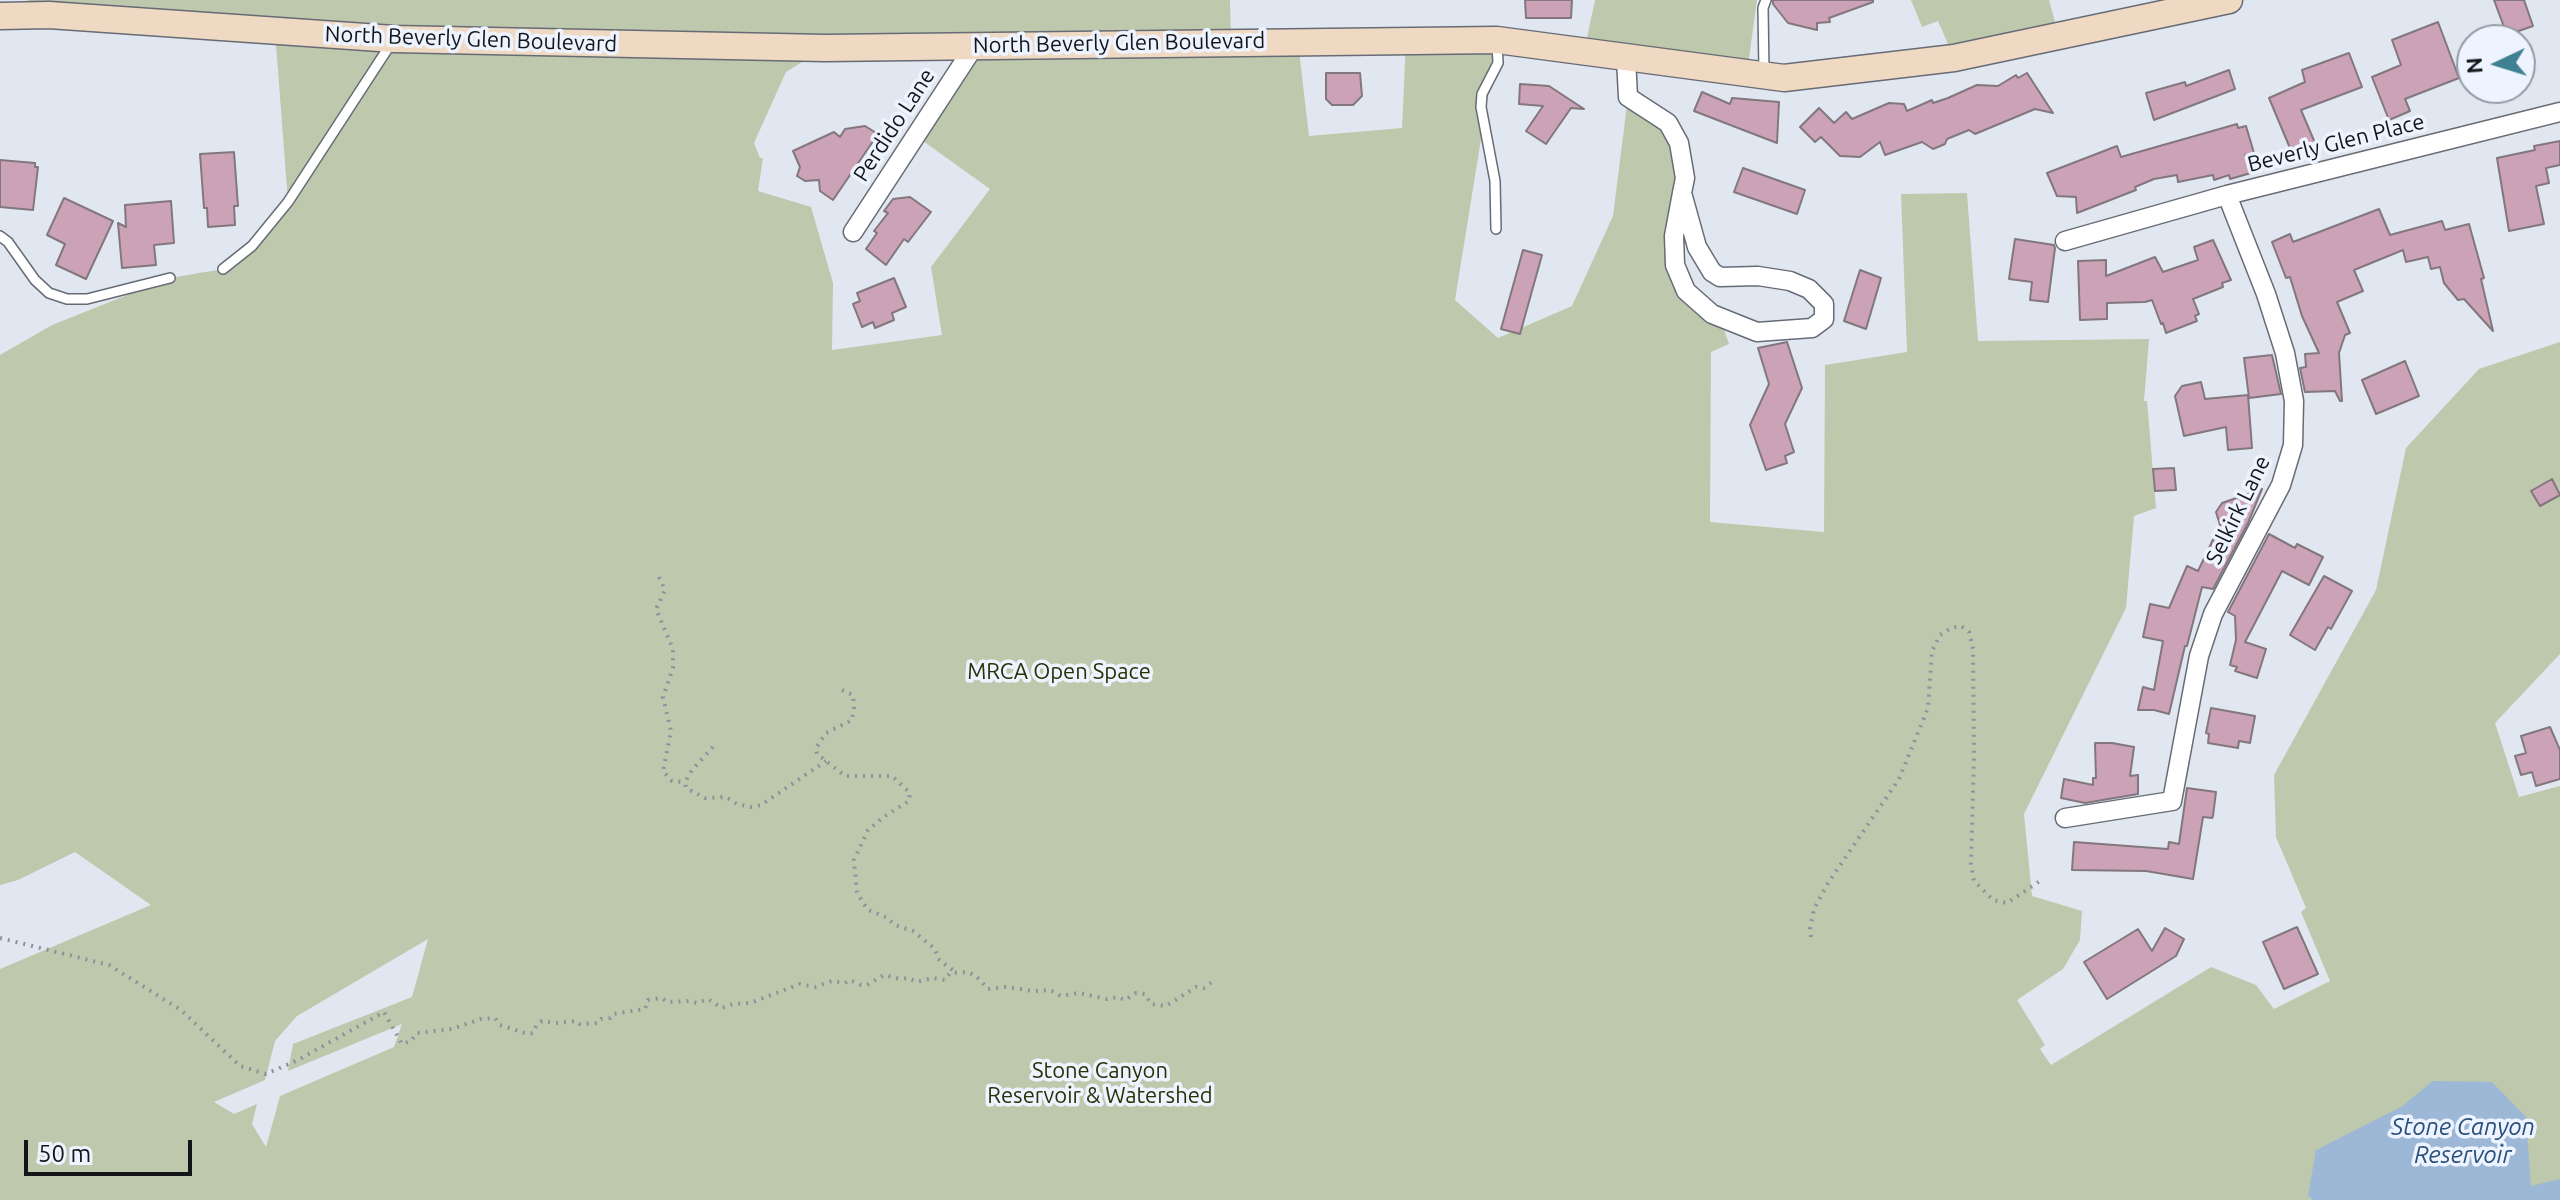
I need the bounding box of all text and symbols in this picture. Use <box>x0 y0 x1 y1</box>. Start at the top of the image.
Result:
street label: North Beverly Glen Boulevard <box>324 21 618 57</box>
north arrow <box>2456 24 2536 104</box>
street label: North Beverly Glen Boulevard <box>973 27 1265 59</box>
text: N <box>2461 57 2487 75</box>
street label: Perdido Lane <box>848 64 940 186</box>
street label: Beverly Glen Place <box>2245 108 2427 178</box>
street label: Selkirk Lane <box>2200 451 2276 569</box>
park label: MRCA Open Space <box>967 659 1151 685</box>
park label: Stone Canyon Reservoir & Watershed <box>987 1058 1213 1110</box>
water label: Stone Canyon Reservoir <box>2391 1113 2535 1169</box>
scale bar <box>28 1124 196 1174</box>
text: 50 m <box>38 1140 91 1167</box>

